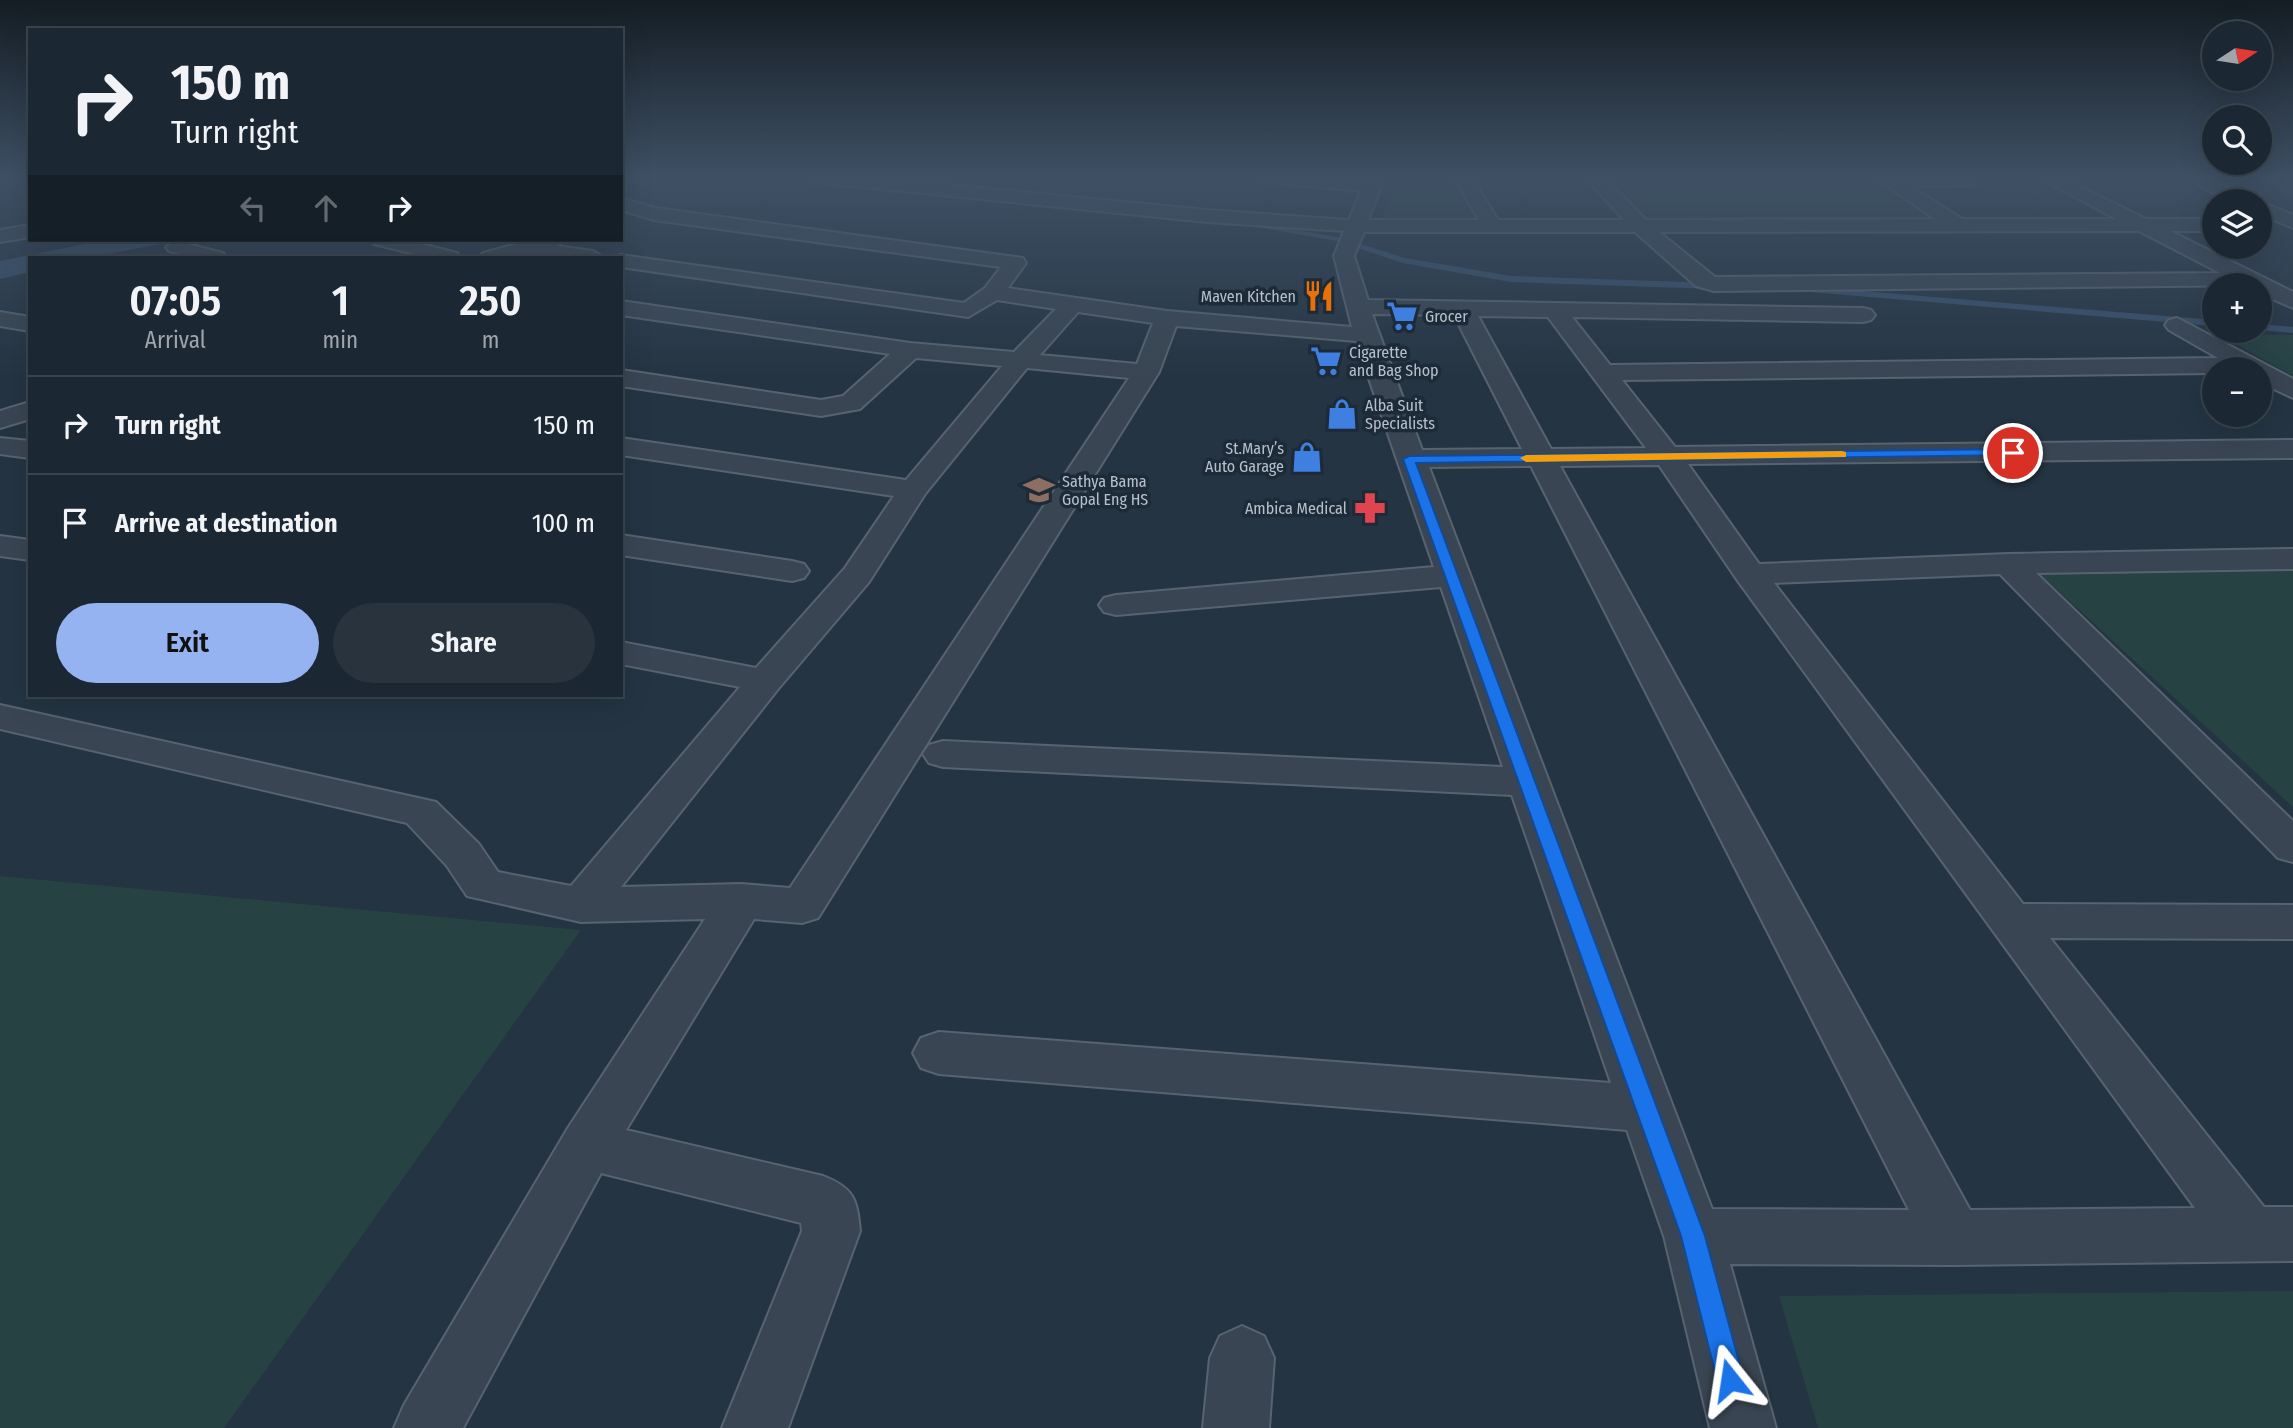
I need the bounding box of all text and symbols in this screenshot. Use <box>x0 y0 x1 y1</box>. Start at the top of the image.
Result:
north arrow <box>2202 21 2272 91</box>
map controls <box>2202 21 2272 427</box>
text: 150 m <box>171 53 290 112</box>
icon: right <box>56 56 147 147</box>
button: search <box>2202 105 2272 175</box>
text: Turn right <box>171 113 298 151</box>
icon: left <box>234 189 272 227</box>
icon: ahead <box>307 189 345 227</box>
icon: right <box>380 189 418 227</box>
button: layers <box>2202 189 2272 259</box>
button: + <box>2202 273 2272 343</box>
text: 07:05 <box>129 276 221 326</box>
text: 1 <box>332 276 349 326</box>
text: 250 <box>459 276 522 326</box>
restaurant icon: Maven Kitchen <box>1302 279 1336 313</box>
place label: Maven Kitchen <box>1201 287 1296 306</box>
supermarket icon: Grocer <box>1385 299 1419 333</box>
place label: Grocer <box>1425 307 1468 326</box>
text: Arrival <box>145 326 206 354</box>
text: min <box>323 326 358 354</box>
text: m <box>482 326 499 354</box>
place label: Cigarette and Bag Shop <box>1349 343 1439 380</box>
supermarket icon: Cigarette and Bag Shop <box>1309 344 1343 378</box>
button: − <box>2202 357 2272 427</box>
place label: Alba Suit Specialists <box>1365 396 1435 433</box>
shop icon: Alba Suit Specialists <box>1325 397 1359 431</box>
icon: right <box>56 406 94 444</box>
text: Turn right <box>115 410 221 441</box>
text: 150 m <box>533 410 595 441</box>
pin <box>1983 423 2043 483</box>
icon: arrive <box>1994 434 2032 472</box>
place label: St.Mary’s Auto Garage <box>1205 439 1284 476</box>
shop icon: St.Mary’s Auto Garage <box>1290 440 1324 474</box>
place label: Sathya Bama Gopal Eng HS <box>1062 472 1148 509</box>
school or university icon: Sathya Bama Gopal Eng HS <box>1022 473 1056 507</box>
pharmacy icon: Ambica Medical <box>1353 491 1387 525</box>
place label: Ambica Medical <box>1245 499 1347 518</box>
icon: arrive <box>56 504 94 542</box>
text: Arrive at destination <box>115 508 338 539</box>
text: 100 m <box>532 508 595 539</box>
button: Exit <box>56 603 319 683</box>
button: Share <box>333 603 595 683</box>
position arrow <box>1693 1343 1767 1417</box>

